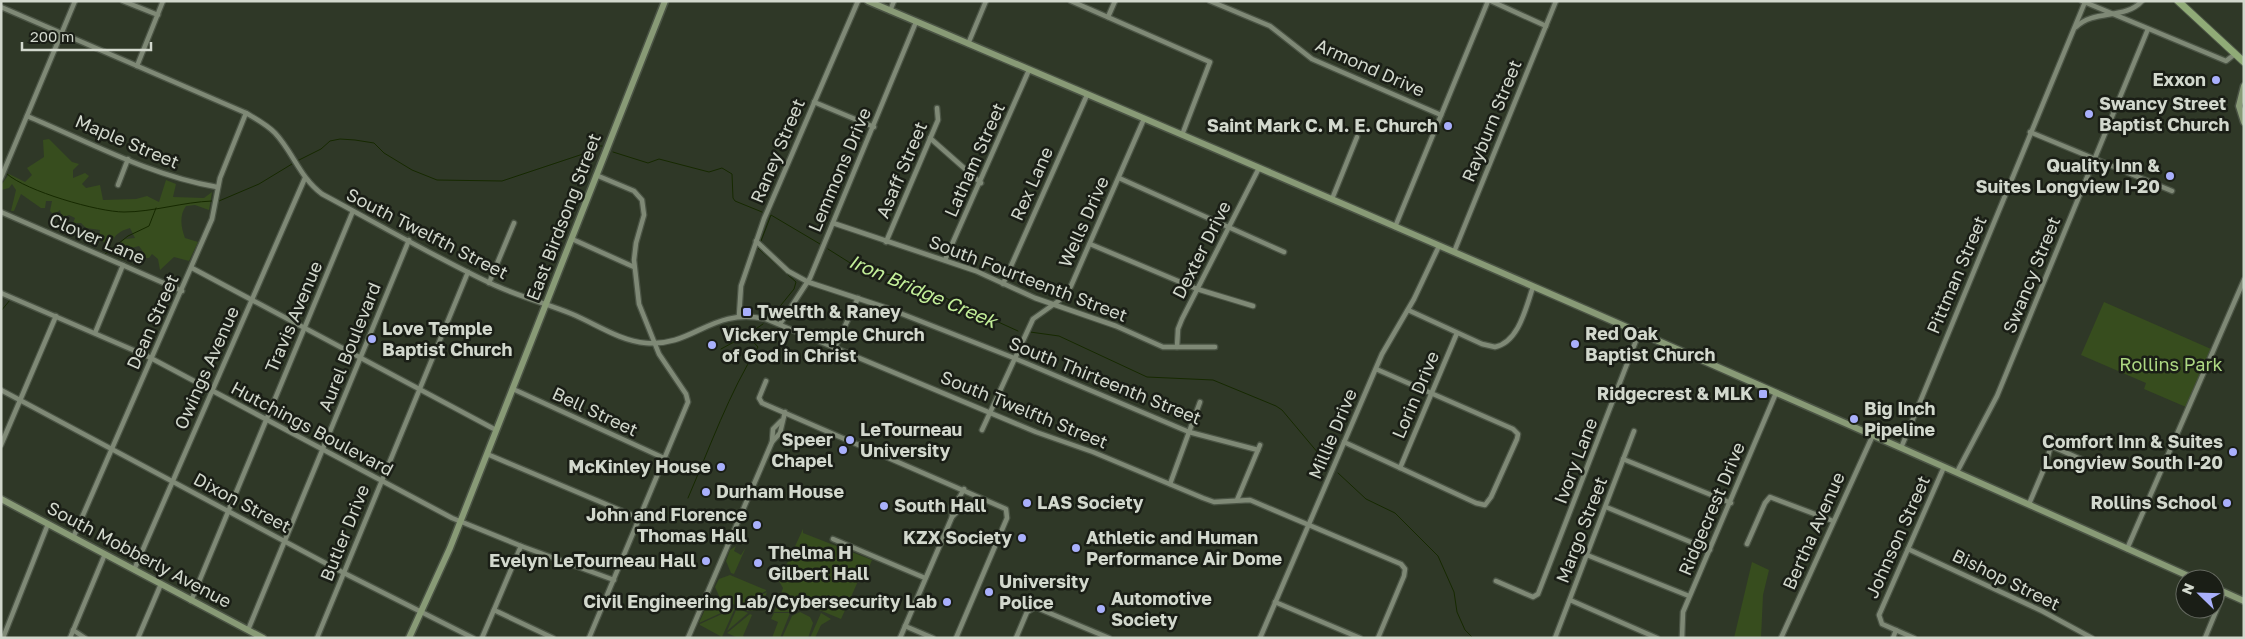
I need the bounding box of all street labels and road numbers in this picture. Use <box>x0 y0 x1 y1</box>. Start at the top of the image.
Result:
street label: Armond Drive <box>1312 33 1428 101</box>
street label: Rayburn Street <box>1457 56 1526 185</box>
street label: Raney Street <box>745 95 809 206</box>
street label: Latham Street <box>939 99 1009 220</box>
street label: Lemmons Drive <box>803 104 875 235</box>
street label: Maple Street <box>72 109 183 173</box>
street label: Asaff Street <box>871 118 931 221</box>
street label: East Birdsong Street <box>521 130 605 303</box>
street label: Rex Lane <box>1005 143 1057 224</box>
street label: Wells Drive <box>1053 173 1113 270</box>
street label: South Twelfth Street <box>343 183 512 283</box>
street label: Dexter Drive <box>1167 197 1235 302</box>
street label: Clover Lane <box>46 208 149 268</box>
street label: Pittman Street <box>1921 212 1991 337</box>
street label: Swancy Street <box>1998 213 2065 336</box>
street label: South Fourteenth Street <box>926 230 1131 326</box>
street label: Travis Avenue <box>260 258 326 376</box>
street label: Dean Street <box>121 270 183 373</box>
street label: Aurel Boulevard <box>313 279 385 414</box>
street label: Owings Avenue <box>169 303 243 433</box>
street label: South Thirteenth Street <box>1006 331 1205 429</box>
street label: Lorin Drive <box>1387 348 1443 442</box>
street label: South Twelfth Street <box>937 365 1111 453</box>
street label: Hutchings Boulevard <box>228 376 397 480</box>
street label: Bell Street <box>549 382 642 440</box>
street label: Millie Drive <box>1303 385 1361 482</box>
street label: Ivory Lane <box>1549 414 1602 507</box>
street label: Ridgecrest Drive <box>1673 439 1749 579</box>
street label: Dixon Street <box>190 467 295 537</box>
street label: Bertha Avenue <box>1777 468 1849 593</box>
street label: Johnson Street <box>1860 472 1934 601</box>
street label: Margo Street <box>1551 473 1611 586</box>
street label: Butler Drive <box>315 481 373 584</box>
street label: South Mobberly Avenue <box>44 496 235 612</box>
street label: Bishop Street <box>1949 544 2064 615</box>

